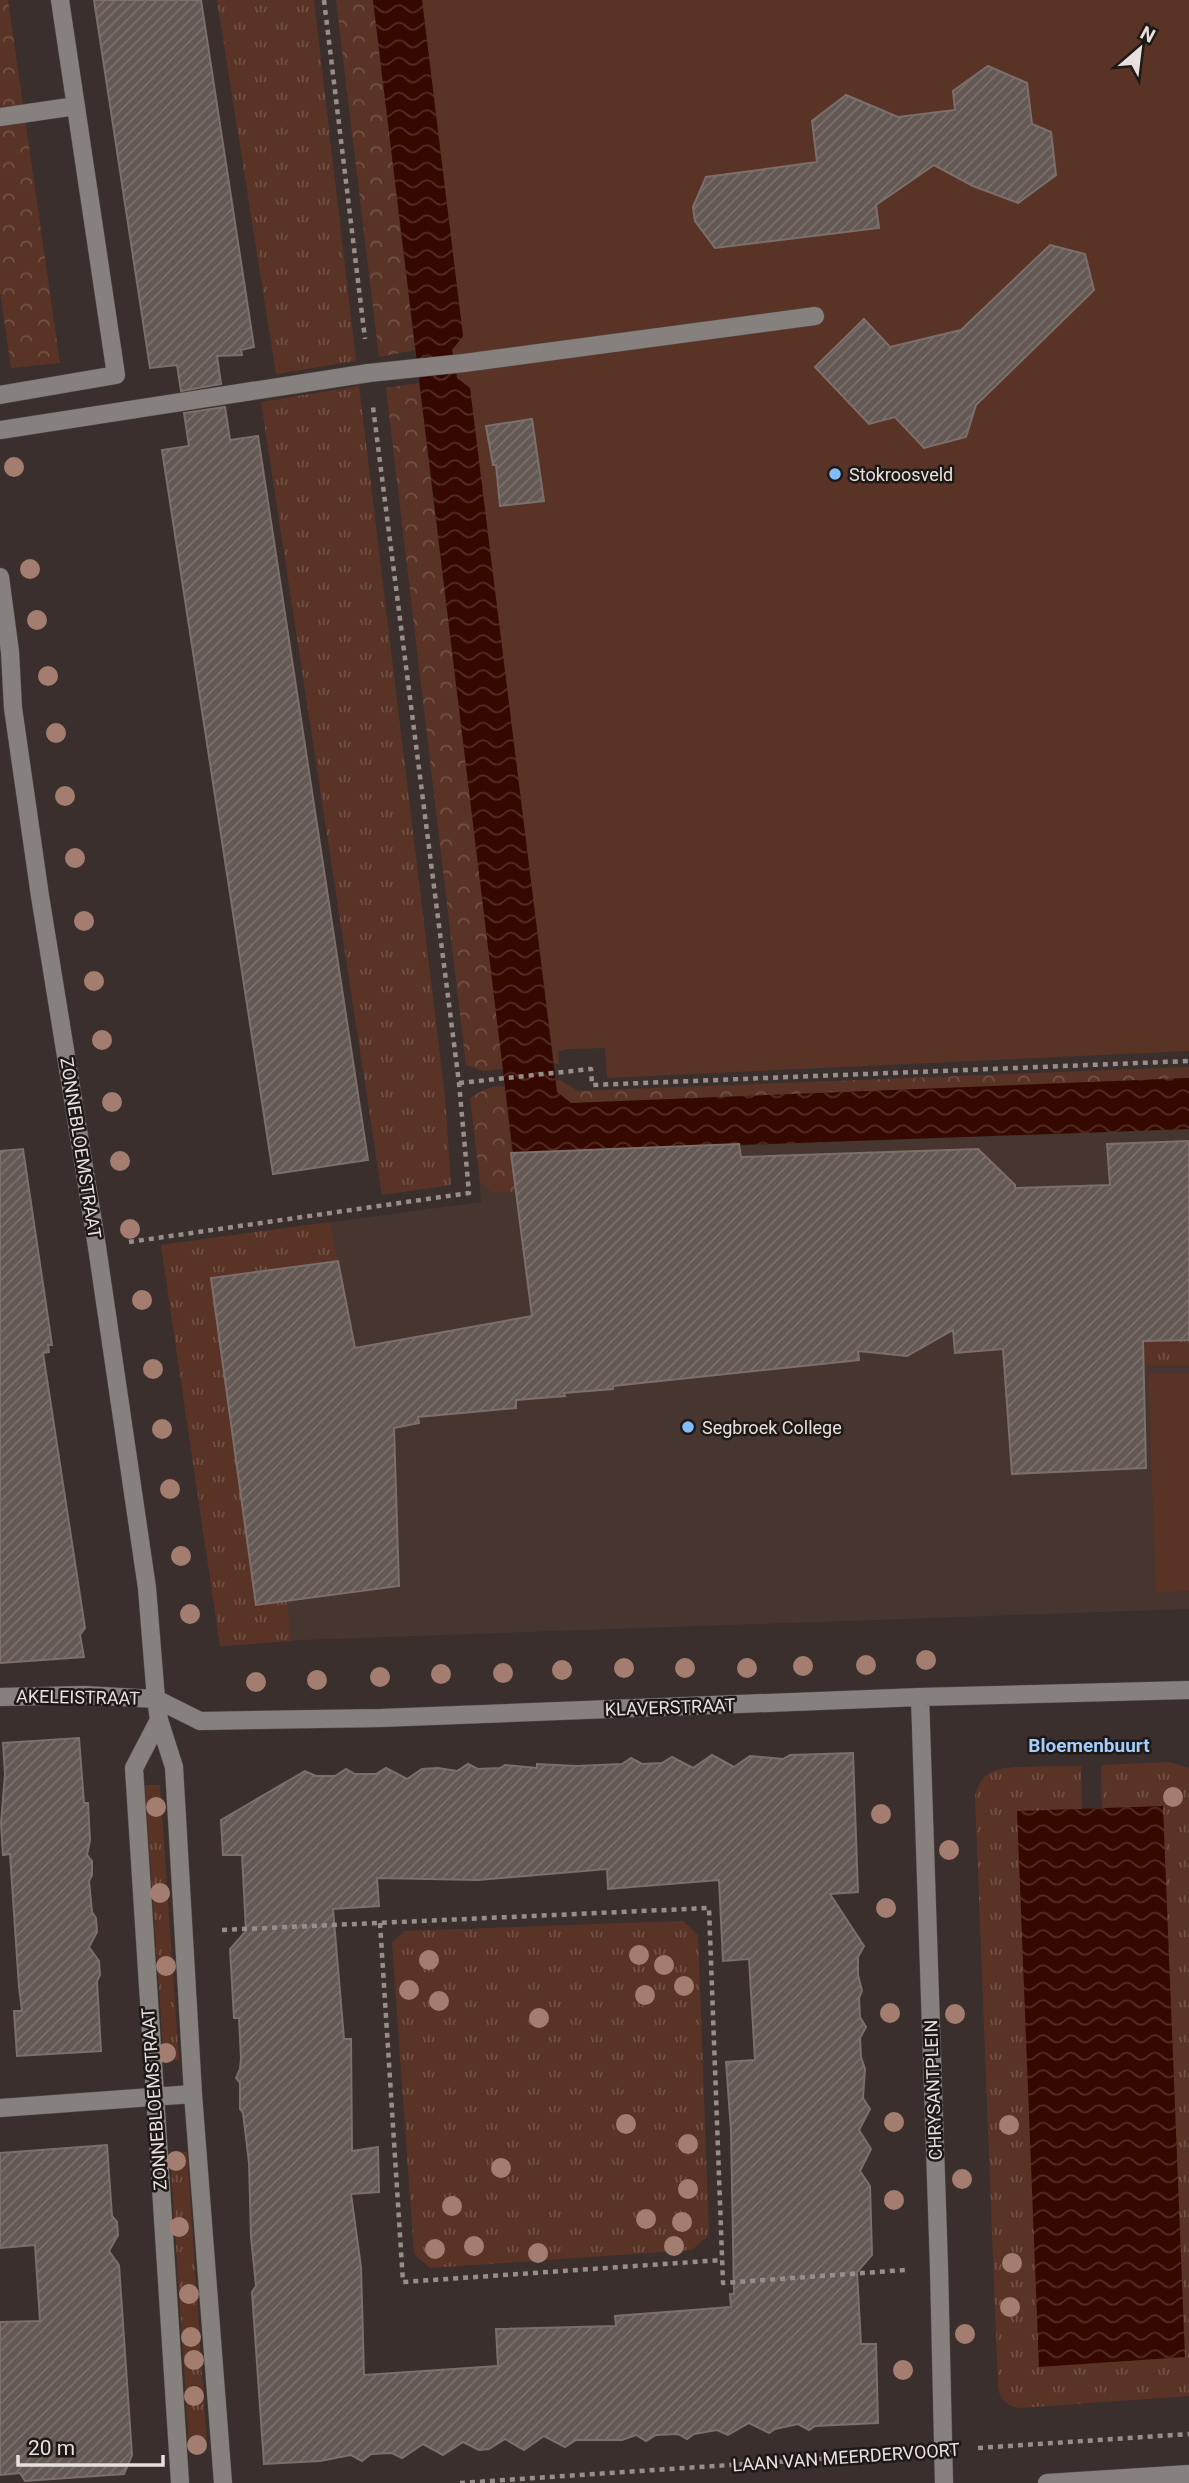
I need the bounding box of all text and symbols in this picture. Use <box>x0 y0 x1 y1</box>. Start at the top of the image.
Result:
north arrow <box>1105 14 1175 84</box>
text: N <box>1136 21 1159 48</box>
place label: Stokroosveld <box>849 464 953 485</box>
marker: Stokroosveld <box>827 466 843 482</box>
street label: ZONNEBLOEMSTRAAT <box>56 1056 106 1240</box>
place label: Segbroek College <box>702 1417 842 1438</box>
marker: Segbroek College <box>680 1419 696 1435</box>
street label: AKELEISTRAAT <box>16 1685 140 1709</box>
street label: KLAVERSTRAAT <box>604 1694 736 1720</box>
district label: Bloemenbuurt <box>1028 1734 1150 1757</box>
street label: ZONNEBLOEMSTRAAT <box>137 2007 171 2191</box>
street label: CHRYSANTPLEIN <box>920 2019 946 2161</box>
scale bar <box>18 2424 163 2468</box>
text: 20 m <box>28 2436 75 2460</box>
street label: LAAN VAN MEERDERVOORT <box>732 2439 961 2475</box>

